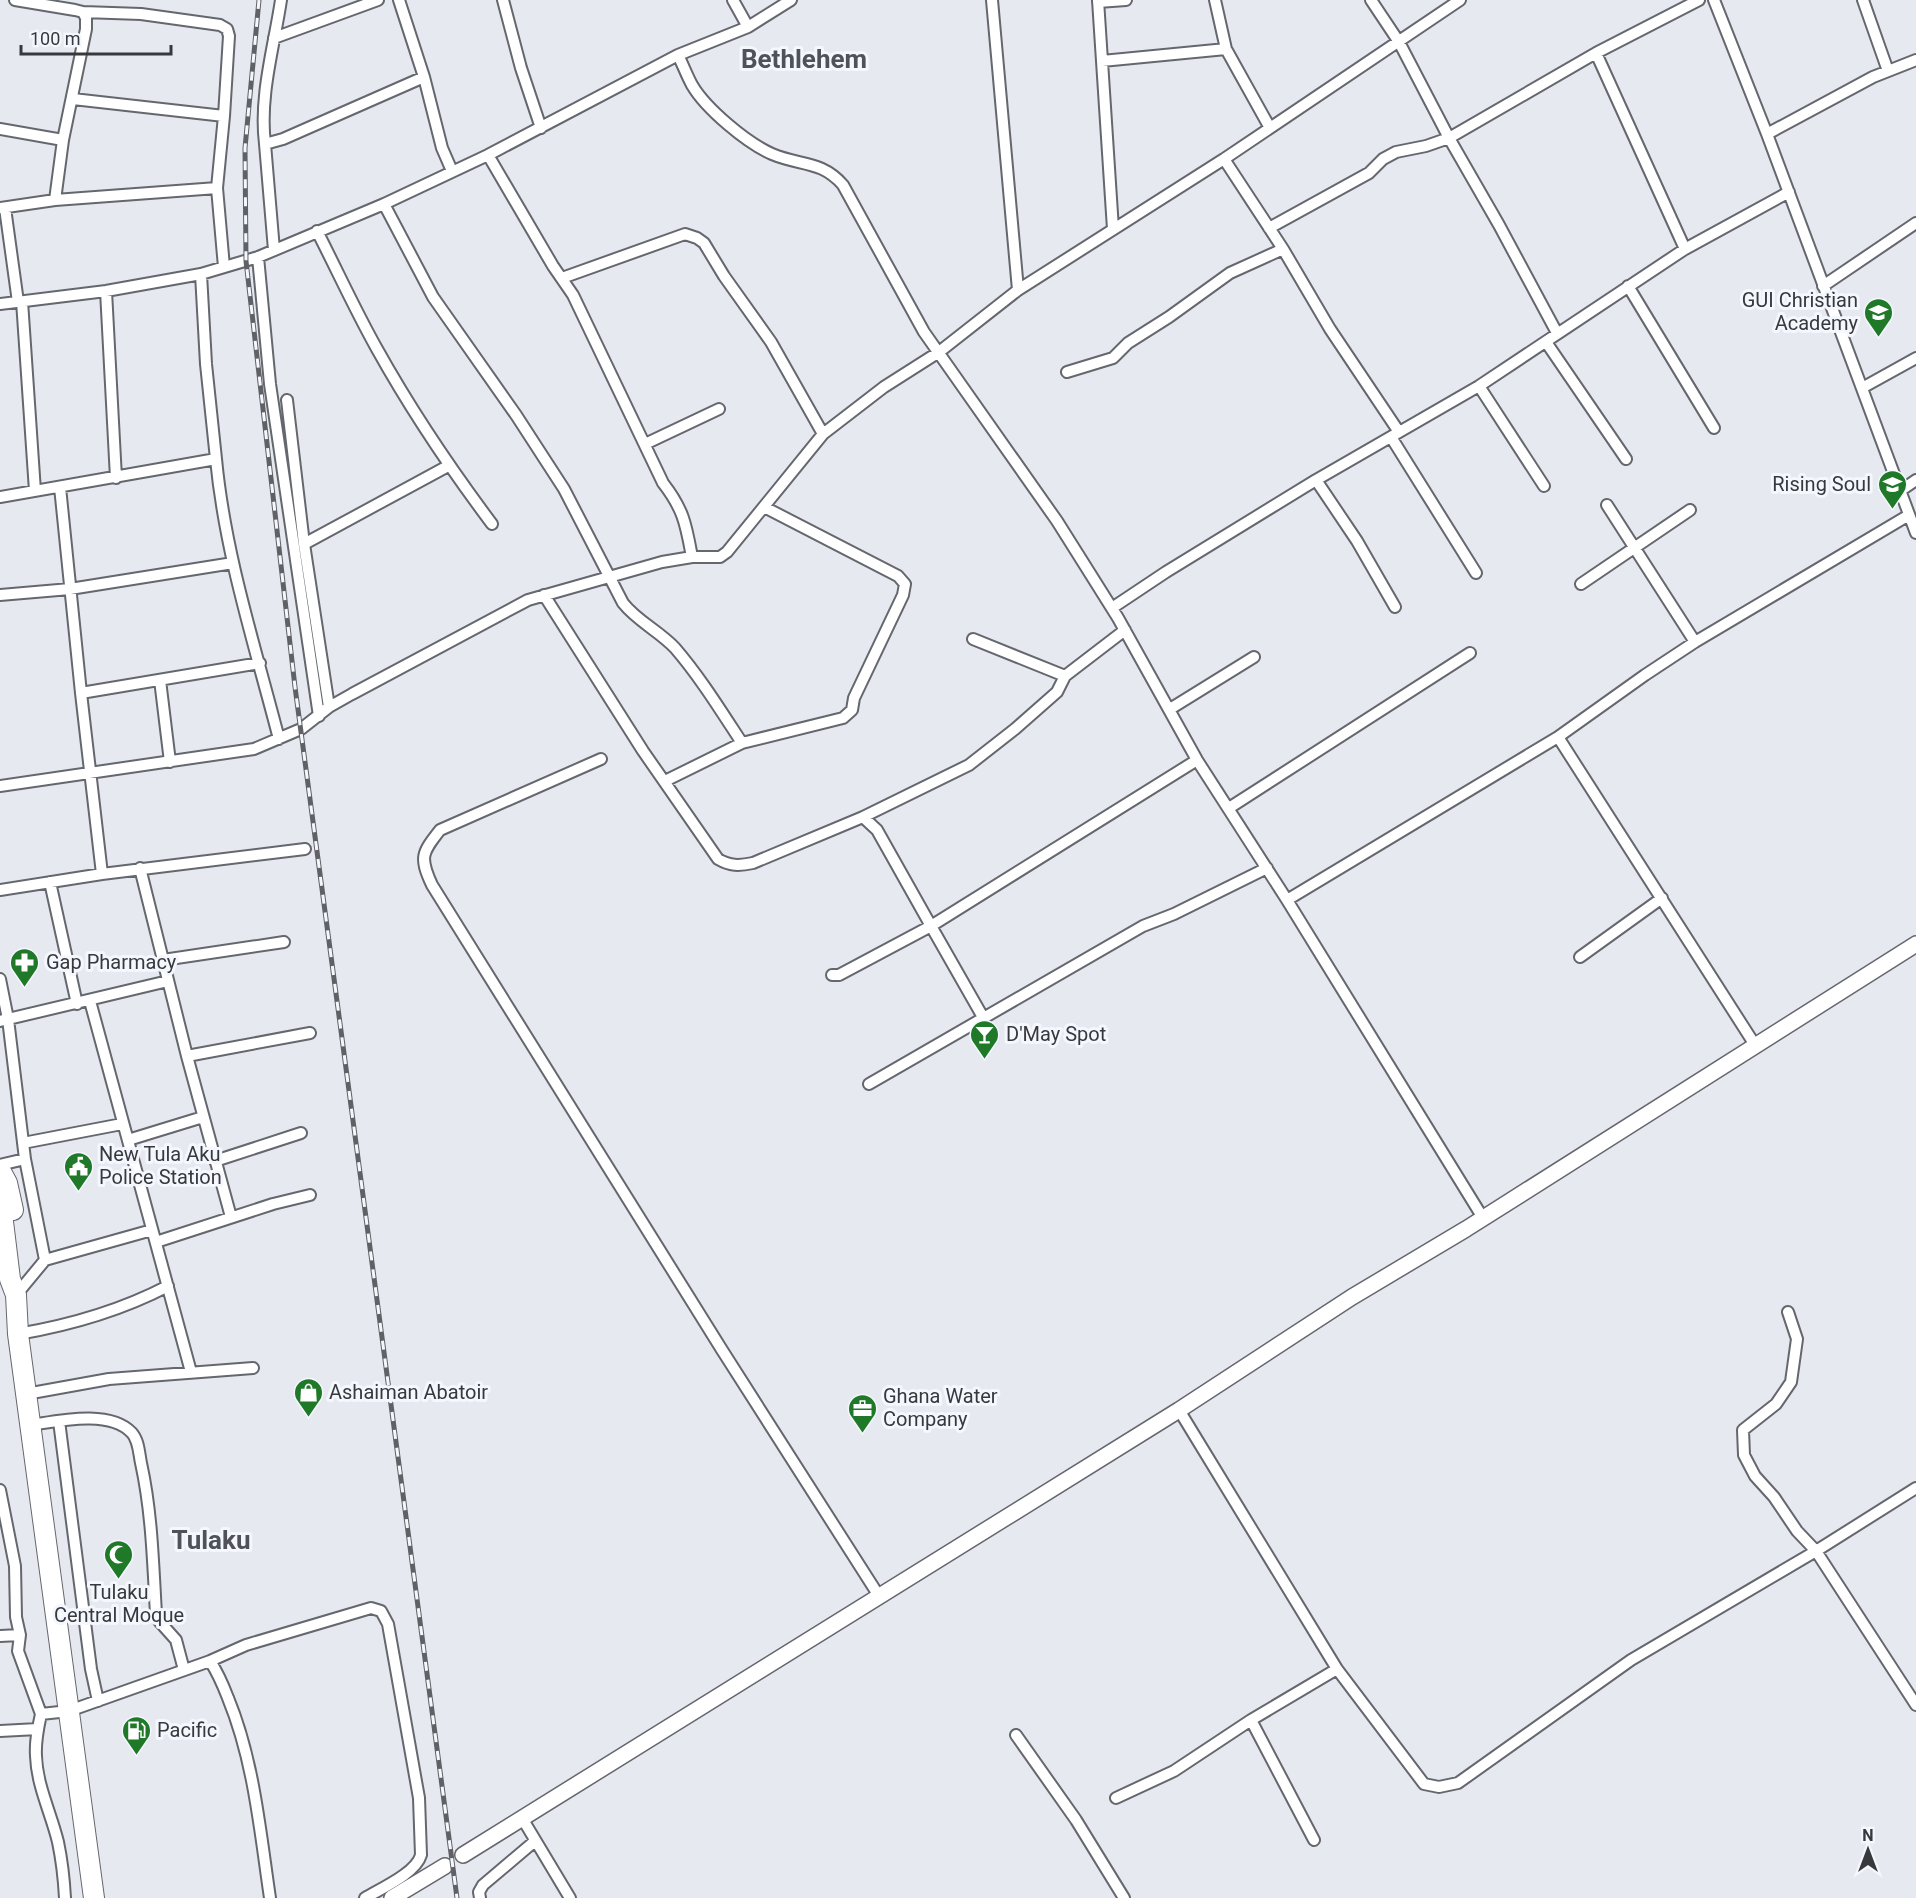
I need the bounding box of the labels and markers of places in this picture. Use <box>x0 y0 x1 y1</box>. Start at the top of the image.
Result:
place label: GUI Christian Academy <box>1742 288 1859 335</box>
school or university icon: GUI Christian Academy <box>1863 296 1895 338</box>
school or university icon: Rising Soul <box>1876 468 1908 510</box>
place label: Rising Soul <box>1772 472 1871 496</box>
pharmacy icon: Gap Pharmacy <box>9 946 41 988</box>
place label: Gap Pharmacy <box>46 950 177 974</box>
bar icon: D'May Spot <box>969 1018 1001 1060</box>
place label: D'May Spot <box>1006 1022 1106 1046</box>
place label: New Tula Aku Police Station <box>99 1142 222 1189</box>
public building icon: New Tula Aku Police Station <box>62 1150 94 1192</box>
shop icon: Ashaiman Abatoir <box>292 1376 324 1418</box>
place label: Ashaiman Abatoir <box>329 1380 488 1404</box>
place label: Ghana Water Company <box>883 1384 998 1431</box>
office icon: Ghana Water Company <box>846 1392 878 1434</box>
mosque icon: Tulaku Central Moque <box>103 1538 135 1580</box>
place label: Tulaku Central Moque <box>54 1580 184 1627</box>
fuel station icon: Pacific <box>120 1714 152 1756</box>
place label: Pacific <box>157 1718 217 1742</box>

